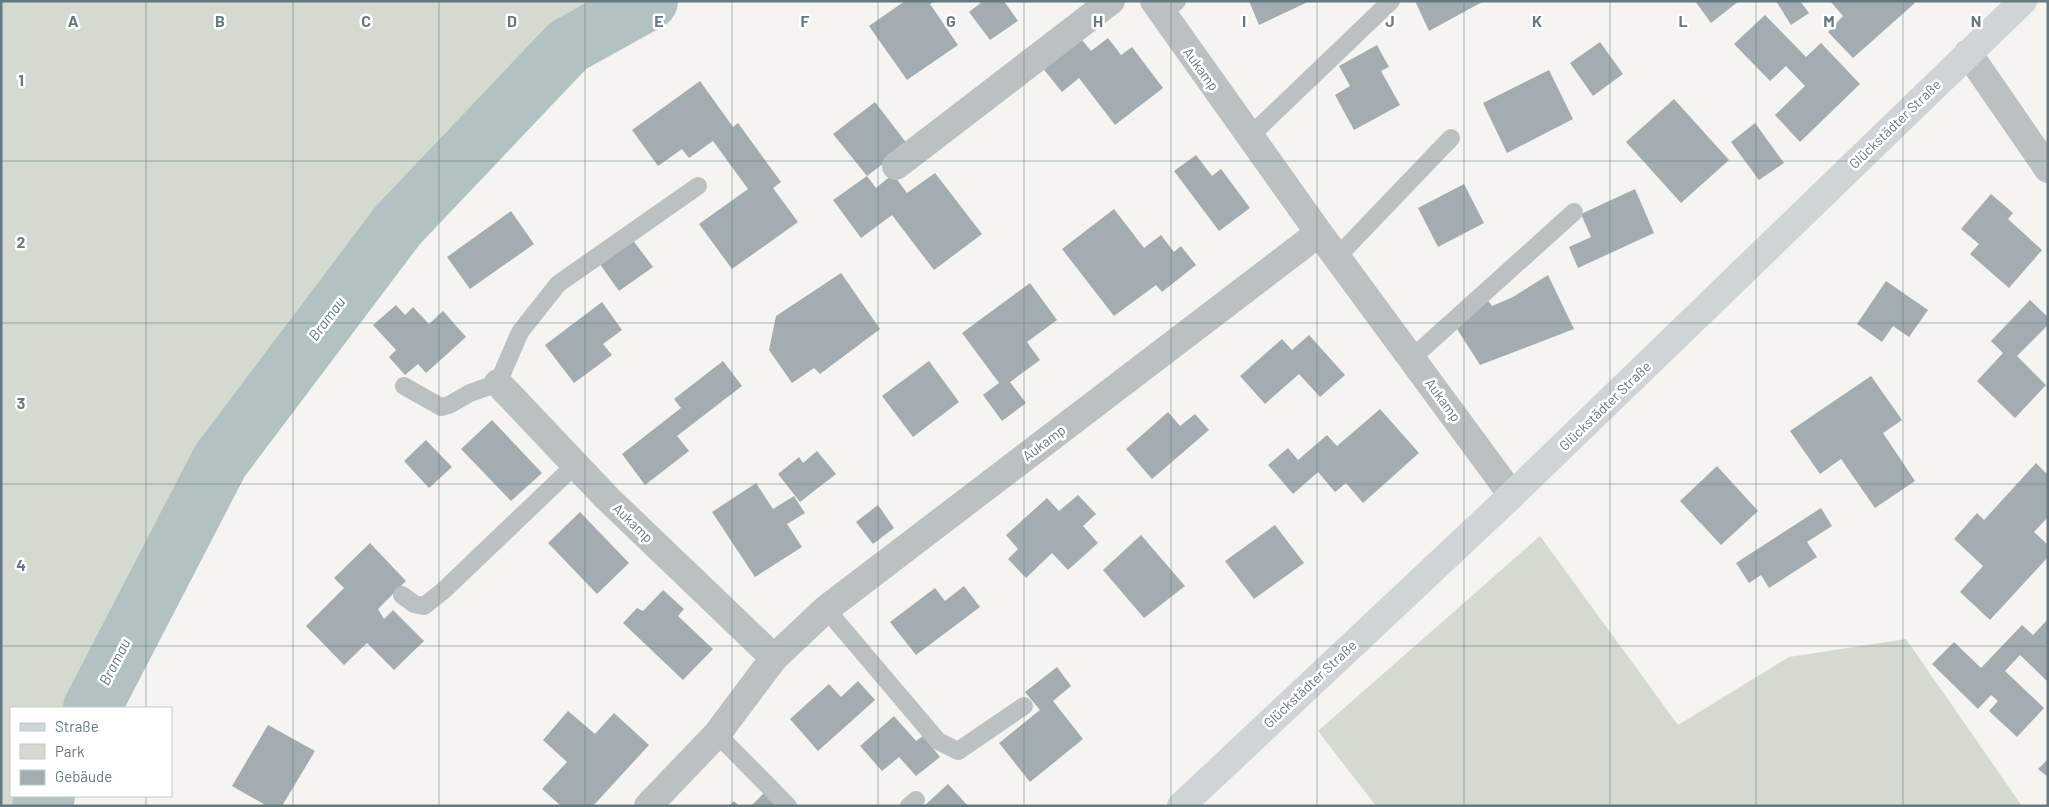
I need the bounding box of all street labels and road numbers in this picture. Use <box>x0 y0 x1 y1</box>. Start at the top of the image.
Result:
street label: Aukamp <box>1180 44 1223 94</box>
street label: Glückstädter Straße <box>1845 75 1944 172</box>
street label: Glückstädter Straße <box>1555 357 1654 454</box>
street label: Aukamp <box>1422 375 1465 425</box>
street label: Aukamp <box>1019 421 1069 464</box>
street label: Aukamp <box>610 499 657 546</box>
street label: Glückstädter Straße <box>1260 636 1360 731</box>

